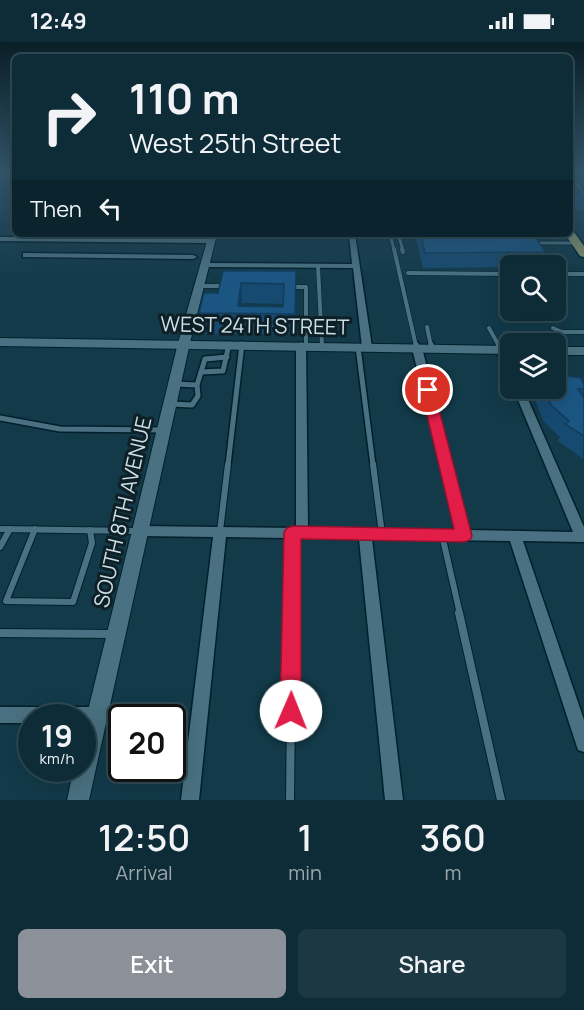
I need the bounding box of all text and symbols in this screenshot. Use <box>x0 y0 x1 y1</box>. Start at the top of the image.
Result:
text: 12:49 <box>30 6 87 36</box>
text: 110 m <box>129 69 240 127</box>
icon: right <box>30 78 108 156</box>
text: West 25th Street <box>129 124 341 161</box>
icon: left <box>94 192 127 225</box>
text: Then <box>30 194 82 224</box>
map controls <box>500 255 566 399</box>
button: search <box>500 255 566 321</box>
street label: WEST 24TH STREET <box>160 309 350 341</box>
button: layers <box>500 333 566 399</box>
pin <box>402 364 453 415</box>
icon: arrive <box>411 373 444 406</box>
street label: SOUTH 8TH AVENUE <box>86 414 158 610</box>
position arrow <box>259 679 323 743</box>
speed limit sign: 20 <box>108 704 186 782</box>
text: 19 <box>41 715 73 756</box>
text: km/h <box>40 748 74 769</box>
text: 12:50 <box>98 813 190 862</box>
text: 1 <box>297 813 313 862</box>
text: 360 <box>420 813 486 862</box>
text: Arrival <box>116 859 173 886</box>
text: min <box>288 859 322 886</box>
text: m <box>444 859 461 886</box>
button: Exit <box>18 929 286 998</box>
button: Share <box>298 929 566 998</box>

